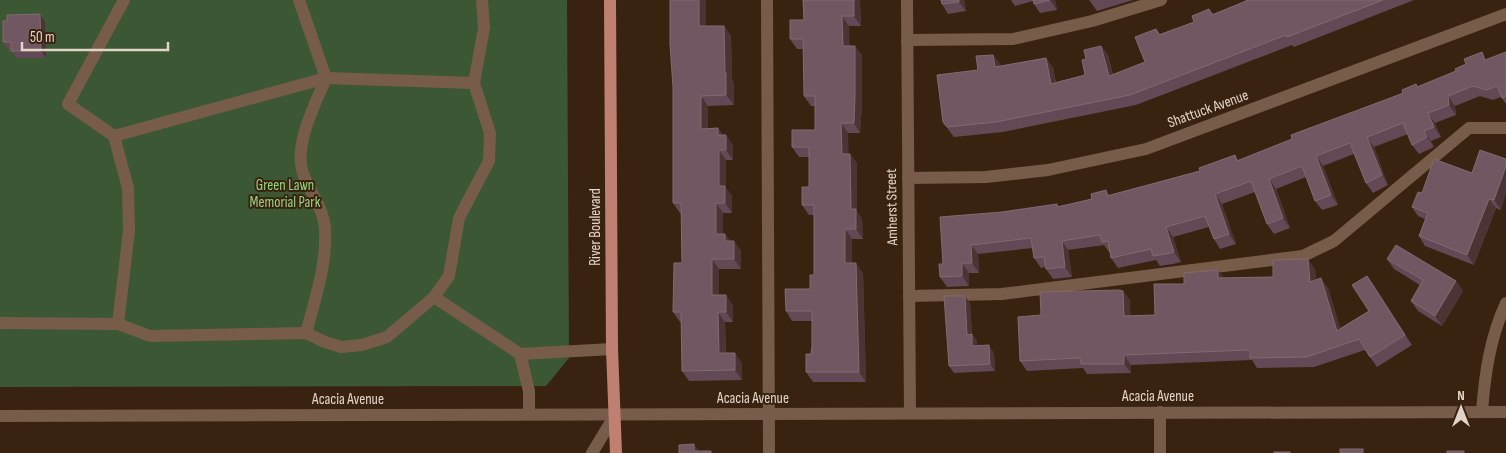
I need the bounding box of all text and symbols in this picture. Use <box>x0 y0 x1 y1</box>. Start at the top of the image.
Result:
scale bar <box>22 20 169 52</box>
text: 50 m <box>30 28 55 47</box>
street label: Shattuck Avenue <box>1165 86 1251 132</box>
street label: Amherst Street <box>882 168 902 247</box>
park label: Green Lawn Memorial Park <box>250 176 321 212</box>
street label: River Boulevard <box>586 188 605 266</box>
north arrow <box>1436 383 1486 433</box>
street label: Acacia Avenue <box>1121 387 1194 406</box>
text: N <box>1457 387 1465 404</box>
street label: Acacia Avenue <box>716 389 789 408</box>
street label: Acacia Avenue <box>311 390 384 409</box>

